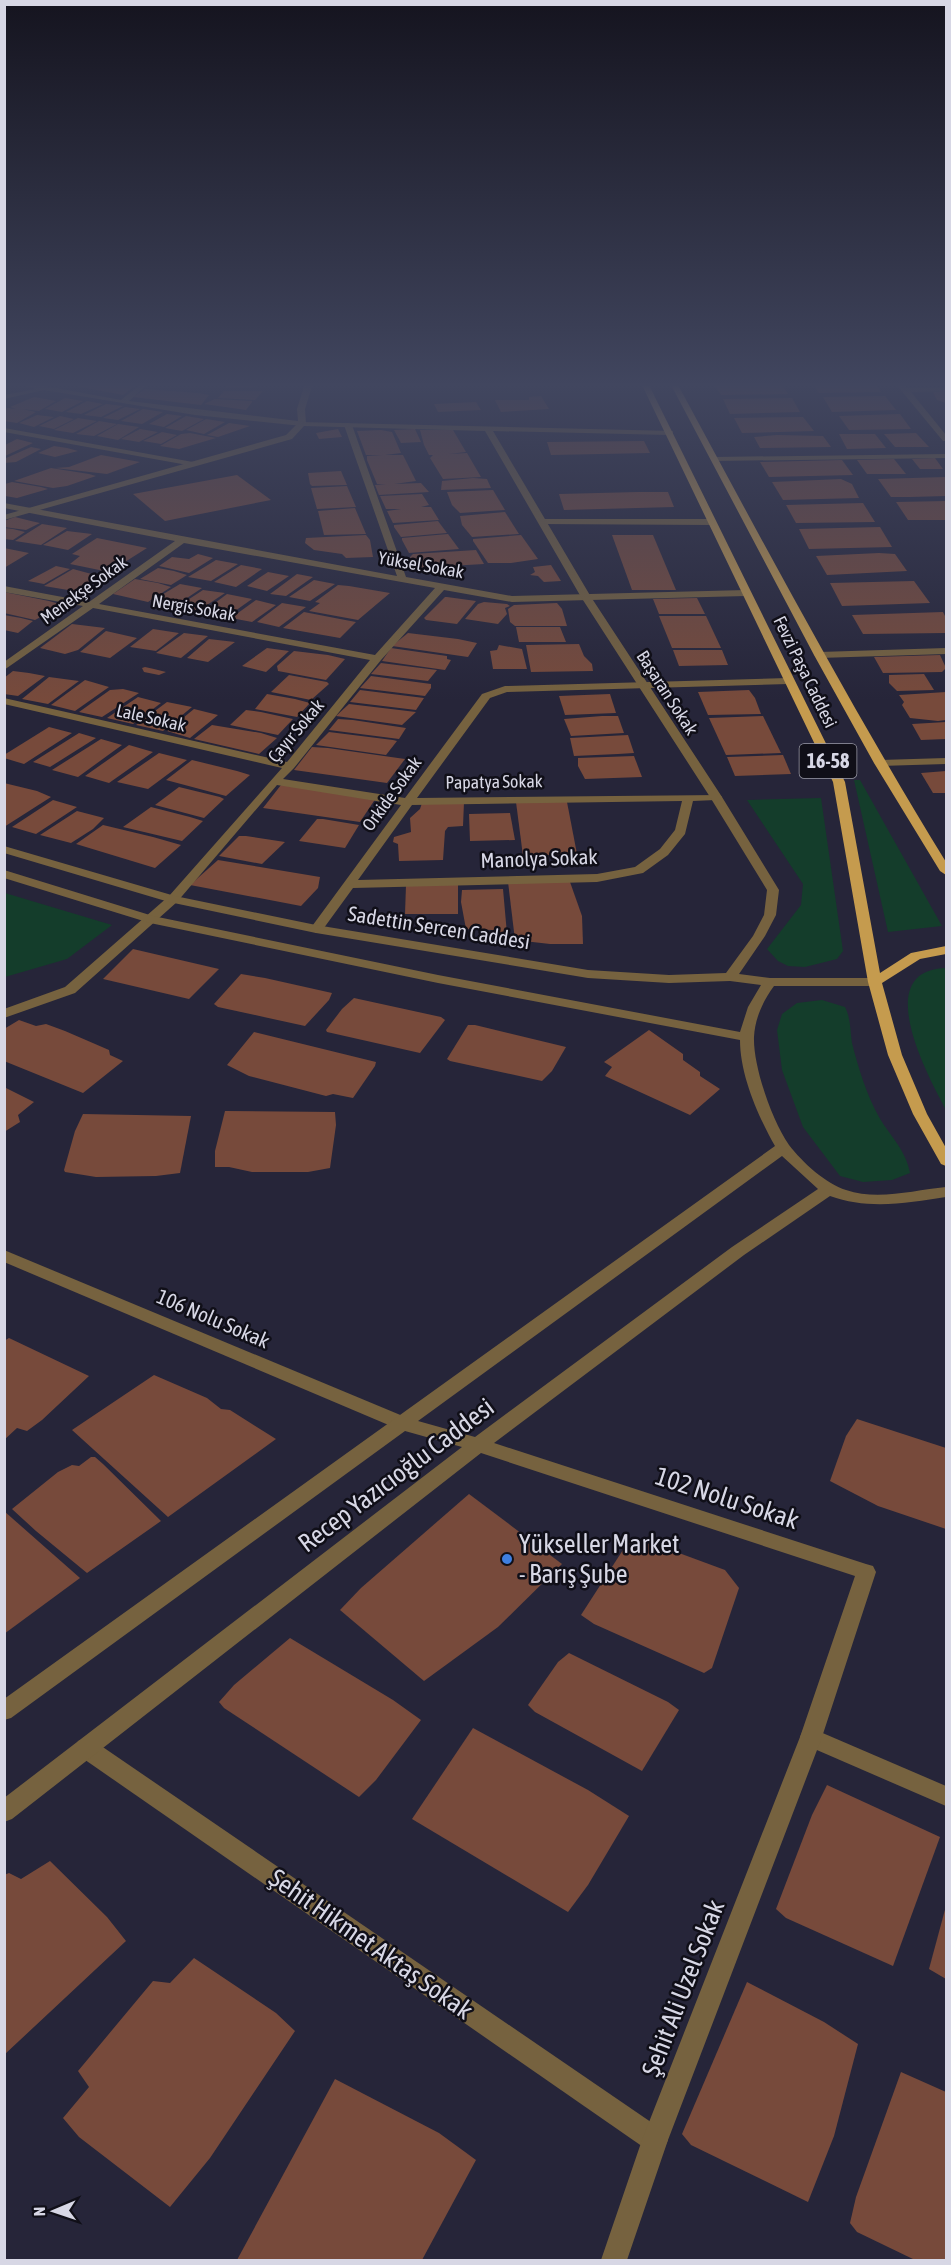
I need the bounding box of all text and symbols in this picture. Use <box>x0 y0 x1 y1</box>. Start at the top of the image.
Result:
street label: Yüksel Sokak <box>377 547 466 582</box>
street label: Menekşe Sokak <box>36 551 131 628</box>
street label: Nergis Sokak <box>151 590 238 625</box>
street label: Fevzi Paşa Caddesi <box>769 613 842 731</box>
street label: Başaran Sokak <box>632 647 703 739</box>
street label: Çayır Sokak <box>263 695 328 767</box>
street label: Lale Sokak <box>114 699 188 736</box>
road number: 16-58 <box>800 744 856 778</box>
street label: Orkide Sokak <box>358 752 426 835</box>
street label: Papatya Sokak <box>445 770 543 793</box>
street label: Manolya Sokak <box>480 844 598 872</box>
street label: Sadettin Sercen Caddesi <box>346 901 532 953</box>
street label: 106 Nolu Sokak <box>153 1284 273 1353</box>
street label: Recep Yazıcıoğlu Caddesi <box>292 1392 500 1558</box>
street label: 102 Nolu Sokak <box>652 1461 802 1535</box>
place label: Yükseller Market - Barış Şube <box>519 1529 680 1589</box>
marker: Yükseller Market - Barış Şube <box>500 1552 514 1566</box>
street label: Şehit Hikmet Aktaş Sokak <box>264 1863 478 2025</box>
street label: Şehit Ali Uzel Sokak <box>636 1896 730 2080</box>
north arrow <box>24 2181 84 2241</box>
text: N <box>30 2206 48 2217</box>

